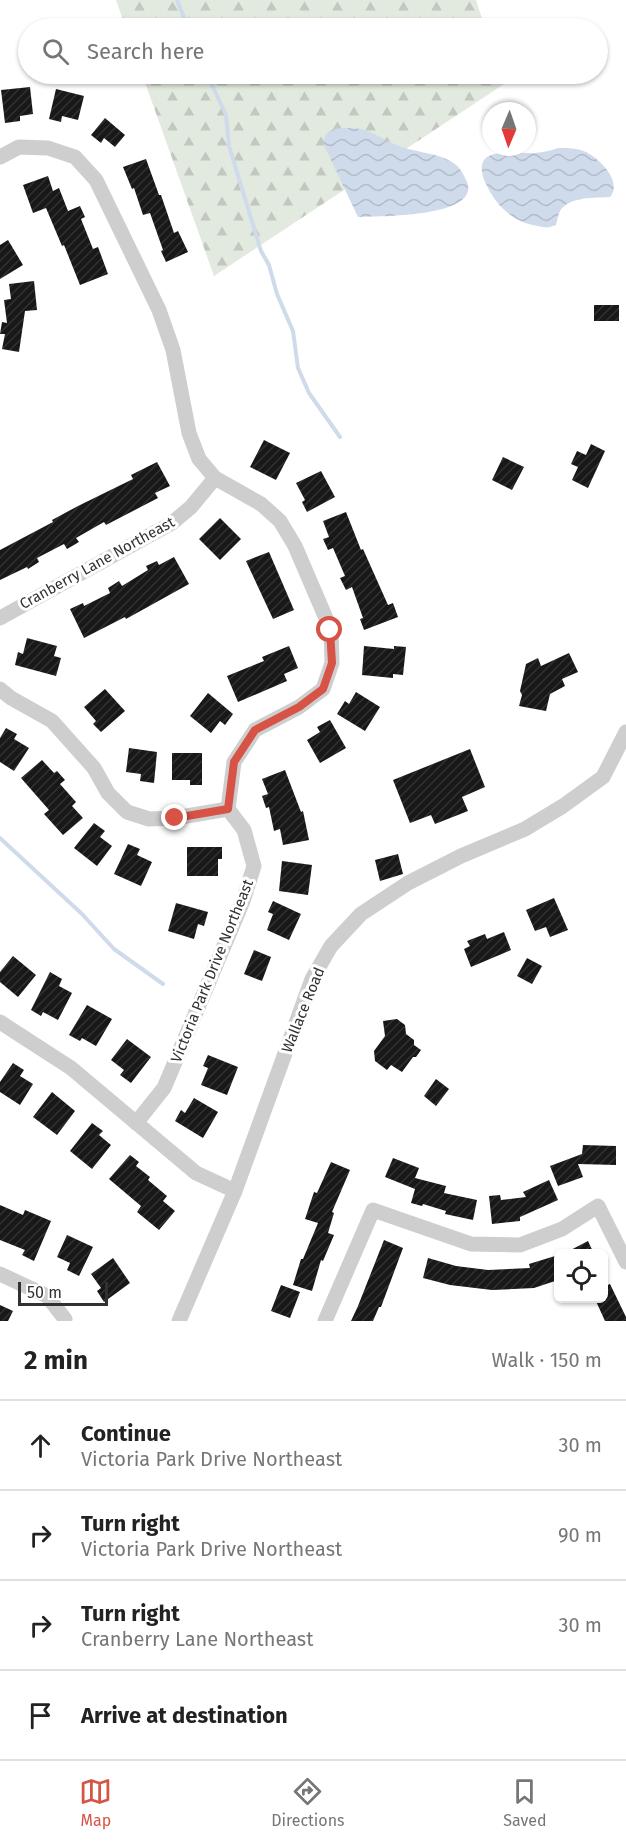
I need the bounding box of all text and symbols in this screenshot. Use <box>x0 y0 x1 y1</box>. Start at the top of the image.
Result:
search box <box>18 18 608 84</box>
icon: search <box>39 35 72 68</box>
text: Search here <box>87 38 205 65</box>
north arrow <box>482 102 536 156</box>
street label: Cranberry Lane Northeast <box>16 513 178 613</box>
route start <box>316 616 342 642</box>
route end <box>161 804 187 830</box>
street label: Victoria Park Drive Northeast <box>167 876 257 1065</box>
street label: Wallace Road <box>278 965 328 1055</box>
map controls <box>554 1249 608 1303</box>
button: locate <box>554 1249 608 1303</box>
scale bar <box>18 1279 108 1306</box>
text: 50 m <box>27 1283 62 1302</box>
text: 2 min <box>24 1345 88 1376</box>
text: Walk · 150 m <box>492 1348 602 1372</box>
text: Continue <box>81 1420 171 1447</box>
icon: ahead <box>24 1429 57 1462</box>
text: 30 m <box>558 1433 602 1457</box>
text: Victoria Park Drive Northeast <box>81 1447 342 1471</box>
text: Turn right <box>81 1510 180 1537</box>
icon: right <box>24 1519 57 1552</box>
text: 90 m <box>558 1523 602 1547</box>
text: Victoria Park Drive Northeast <box>81 1537 342 1561</box>
text: Turn right <box>81 1600 180 1627</box>
icon: right <box>24 1609 57 1642</box>
text: 30 m <box>558 1613 602 1637</box>
text: Cranberry Lane Northeast <box>81 1627 313 1651</box>
icon: arrive <box>24 1699 57 1732</box>
text: Arrive at destination <box>81 1702 288 1729</box>
tab: Map <box>79 1775 112 1830</box>
tab: Directions <box>271 1775 345 1830</box>
tab: Saved <box>503 1775 547 1830</box>

